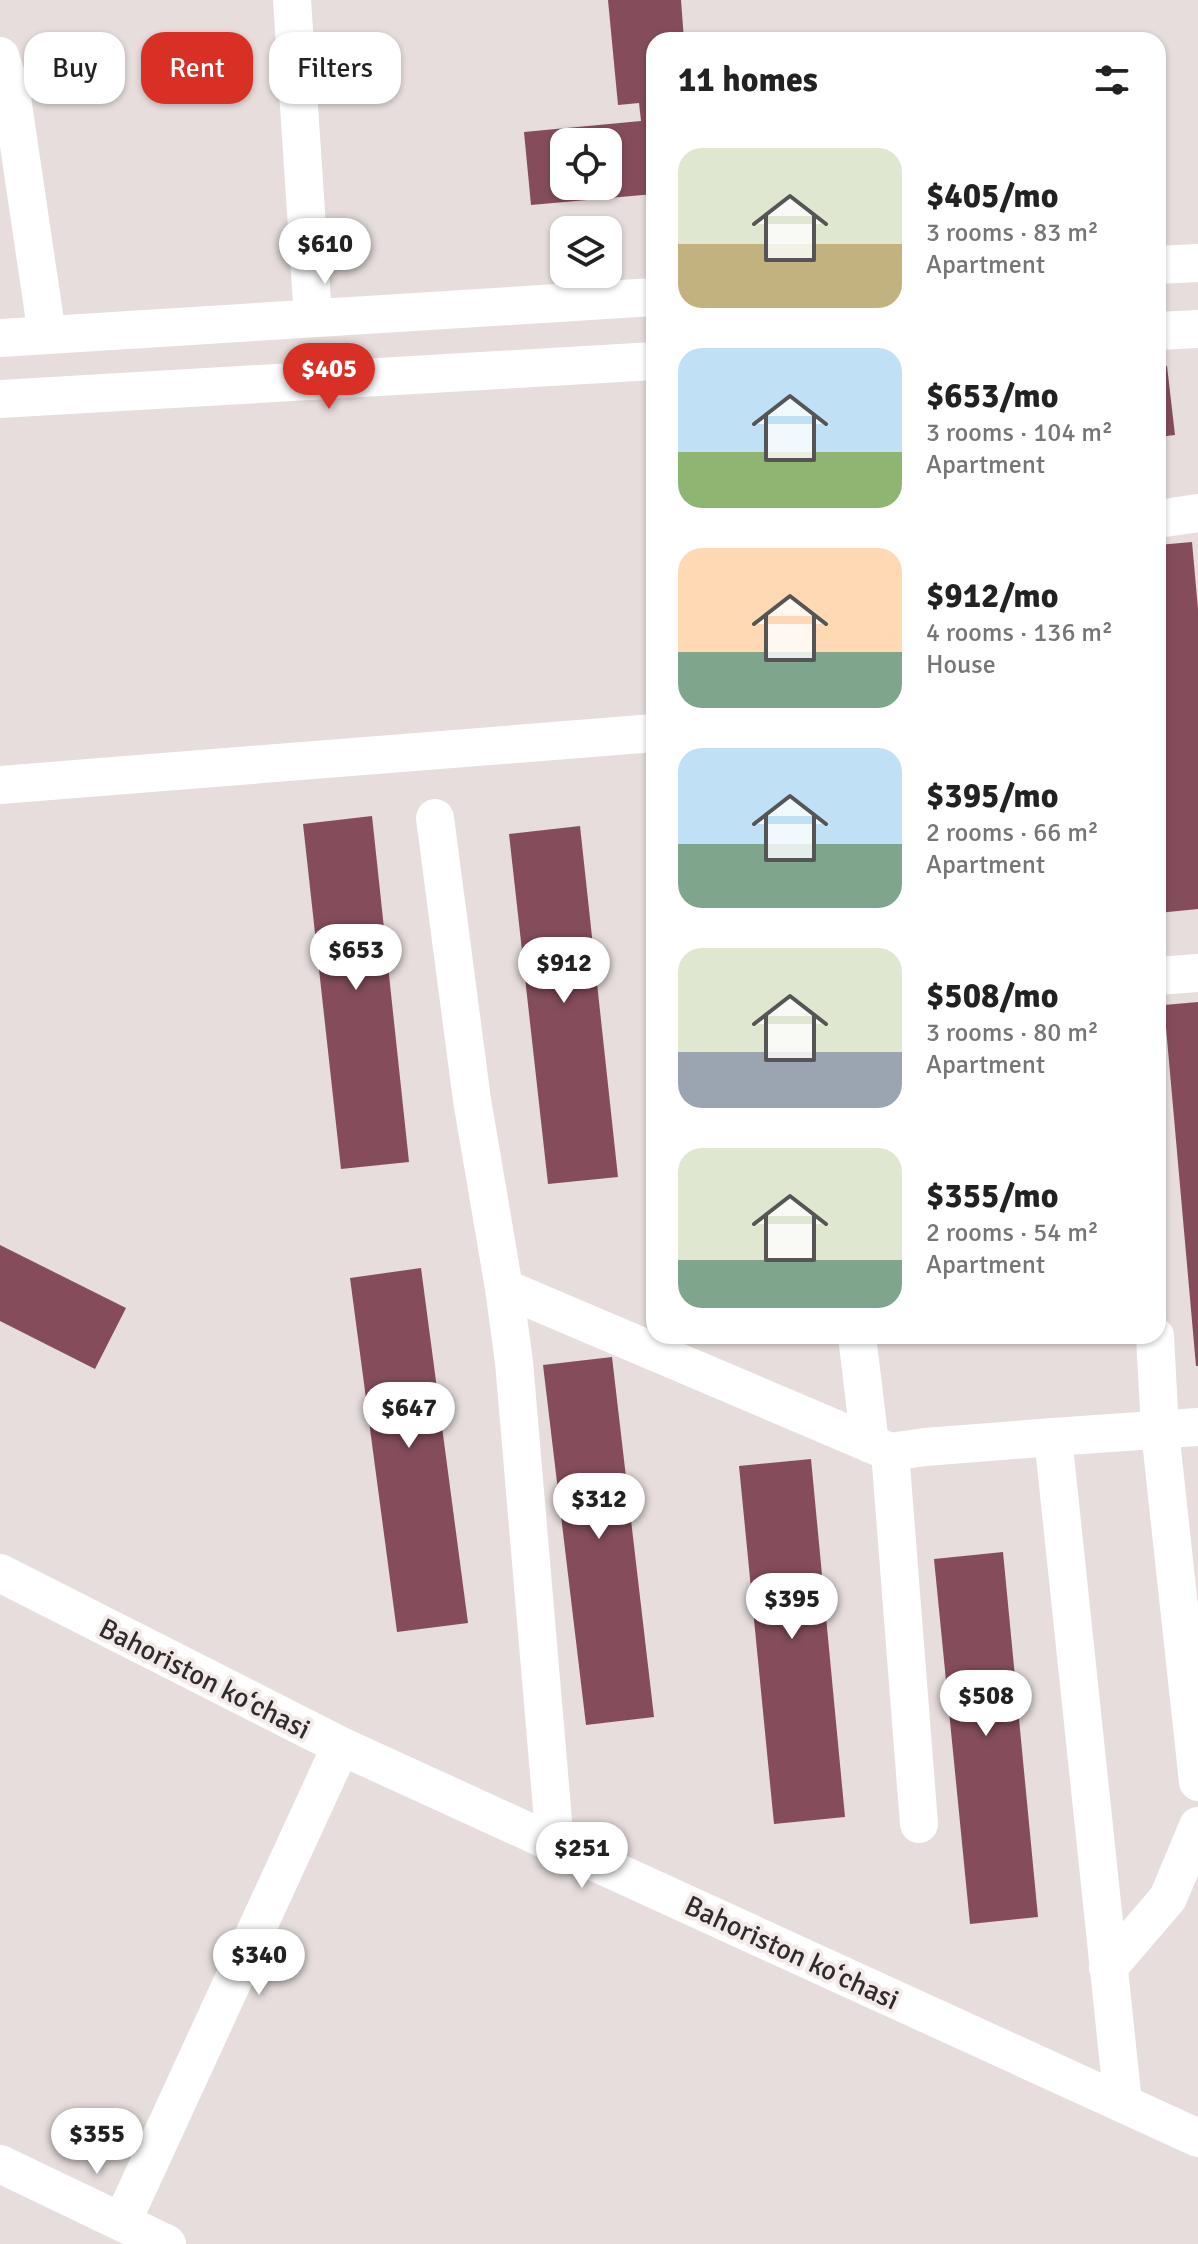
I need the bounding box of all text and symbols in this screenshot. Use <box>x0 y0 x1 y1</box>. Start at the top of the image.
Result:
chip: Buy <box>24 32 125 104</box>
chip: Rent <box>141 32 253 104</box>
chip: Filters <box>269 32 401 104</box>
icon: filters <box>1090 58 1134 102</box>
text: 11 homes <box>678 59 818 101</box>
map controls <box>550 128 622 288</box>
button: locate <box>550 128 622 200</box>
text: $405/mo <box>926 175 1059 217</box>
icon: home <box>742 180 838 276</box>
button: layers <box>550 216 622 288</box>
text: 3 rooms · 83 m² <box>926 217 1099 249</box>
pin: $610 <box>278 218 372 286</box>
text: $610 <box>297 228 353 260</box>
text: Apartment <box>926 249 1045 281</box>
pin: $405 <box>282 343 376 411</box>
text: $405 <box>301 353 357 385</box>
text: $653/mo <box>926 375 1059 417</box>
icon: home <box>742 380 838 476</box>
text: 3 rooms · 104 m² <box>926 417 1113 449</box>
text: Apartment <box>926 449 1045 481</box>
text: $912/mo <box>926 575 1059 617</box>
icon: home <box>742 580 838 676</box>
text: 4 rooms · 136 m² <box>926 617 1113 649</box>
text: House <box>926 649 996 681</box>
text: $395/mo <box>926 775 1059 817</box>
icon: home <box>742 780 838 876</box>
text: 2 rooms · 66 m² <box>926 817 1099 849</box>
text: Apartment <box>926 849 1045 881</box>
pin: $653 <box>309 924 403 992</box>
text: $653 <box>328 934 384 966</box>
pin: $912 <box>517 937 611 1005</box>
text: $912 <box>536 947 592 979</box>
text: $508/mo <box>926 975 1059 1017</box>
icon: home <box>742 980 838 1076</box>
text: 3 rooms · 80 m² <box>926 1017 1099 1049</box>
text: Apartment <box>926 1049 1045 1081</box>
text: $355/mo <box>926 1175 1059 1217</box>
icon: home <box>742 1180 838 1276</box>
text: 2 rooms · 54 m² <box>926 1217 1099 1249</box>
text: Apartment <box>926 1249 1045 1281</box>
pin: $647 <box>362 1382 456 1450</box>
text: $647 <box>381 1392 437 1424</box>
pin: $312 <box>552 1473 646 1541</box>
text: $312 <box>571 1483 627 1515</box>
pin: $395 <box>745 1573 839 1641</box>
text: $395 <box>764 1583 820 1615</box>
street label: Bahoriston ko‘chasi <box>93 1611 316 1747</box>
pin: $508 <box>939 1670 1033 1738</box>
text: $508 <box>958 1680 1014 1712</box>
pin: $251 <box>535 1822 629 1890</box>
text: $251 <box>554 1832 610 1864</box>
street label: Bahoriston ko‘chasi <box>679 1888 904 2017</box>
pin: $340 <box>212 1929 306 1997</box>
text: $340 <box>231 1939 287 1971</box>
pin: $355 <box>50 2108 144 2176</box>
text: $355 <box>69 2118 125 2150</box>

